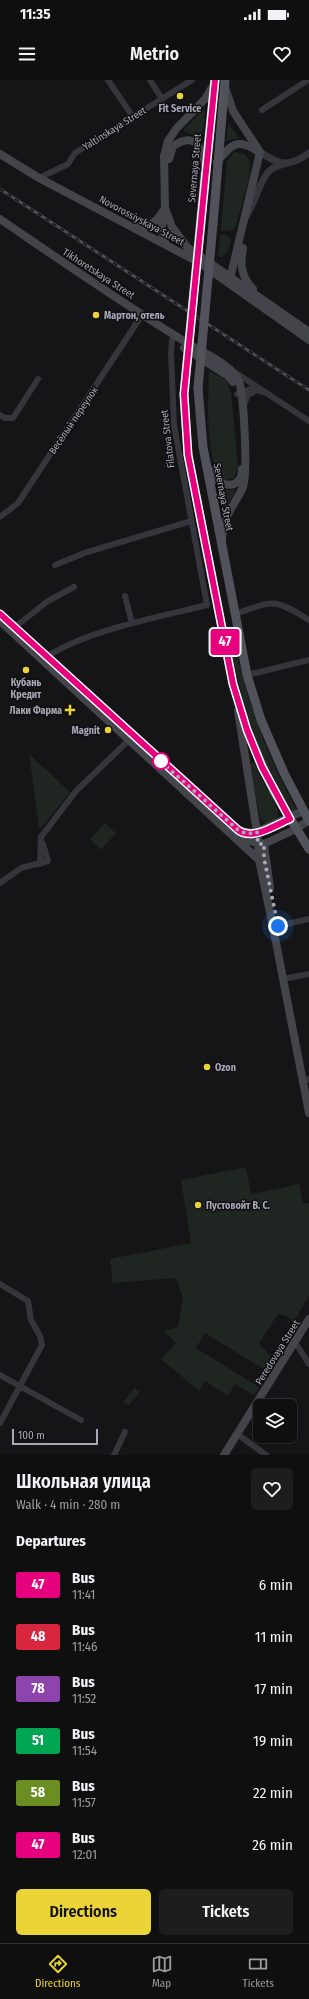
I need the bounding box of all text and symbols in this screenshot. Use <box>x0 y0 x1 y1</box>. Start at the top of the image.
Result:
text: 11:35 <box>20 5 51 23</box>
icon: menu <box>16 43 38 65</box>
text: Metrio <box>130 43 179 65</box>
icon: heart <box>271 43 293 65</box>
marker: Fit Service <box>175 91 185 101</box>
place label: Fit Service <box>159 103 201 115</box>
street label: Yaltinskaya Street <box>81 104 149 153</box>
street label: Severnaya Street <box>186 133 204 203</box>
street label: Novorossiyskaya Street <box>97 193 187 249</box>
street label: Tikhoretskaya Street <box>60 246 137 302</box>
marker: Мартон, отель <box>91 310 101 320</box>
place label: Мартон, отель <box>104 310 165 322</box>
street label: Весёлый переулок <box>47 384 101 457</box>
street label: Filatova Street <box>158 408 178 469</box>
street label: Severnaya Street <box>211 462 236 533</box>
line badge: 47 <box>207 629 243 655</box>
text: 47 <box>219 633 231 650</box>
marker: Кубань Кредит <box>21 665 31 675</box>
place label: Кубань Кредит <box>11 677 42 701</box>
place label: Лаки Фарма <box>10 705 62 717</box>
marker: Лаки Фарма <box>65 705 75 715</box>
place label: Magnit <box>72 725 100 737</box>
marker: Magnit <box>103 725 113 735</box>
unlabelled marker <box>152 752 170 770</box>
your location <box>268 916 288 936</box>
marker: Ozon <box>202 1062 212 1072</box>
place label: Ozon <box>215 1062 236 1074</box>
marker: Пустовойт В. С. <box>193 1200 203 1210</box>
place label: Пустовойт В. С. <box>206 1200 271 1212</box>
street label: Peredovaya Street <box>253 1317 303 1387</box>
map controls <box>253 1399 297 1443</box>
button: layers <box>253 1399 297 1443</box>
scale bar <box>12 1427 98 1446</box>
text: 100 m <box>18 1429 45 1442</box>
button: heart <box>251 1468 293 1510</box>
text: Школьная улица <box>16 1470 151 1493</box>
text: Walk · 4 min · 280 m <box>16 1497 120 1512</box>
text: Departures <box>16 1532 86 1550</box>
text: Bus <box>72 1569 95 1587</box>
text: 47 <box>32 1576 44 1593</box>
text: 6 min <box>259 1576 293 1594</box>
text: 11:41 <box>72 1587 95 1602</box>
text: Bus <box>72 1621 95 1639</box>
text: 48 <box>31 1628 45 1645</box>
text: 11 min <box>255 1628 293 1646</box>
text: 11:46 <box>72 1639 97 1654</box>
text: Bus <box>72 1673 95 1691</box>
text: 78 <box>31 1680 45 1697</box>
text: 17 min <box>254 1680 293 1698</box>
text: 11:52 <box>72 1691 96 1706</box>
text: Bus <box>72 1725 95 1743</box>
text: 51 <box>32 1732 44 1749</box>
text: 19 min <box>253 1732 293 1750</box>
text: 11:54 <box>72 1743 97 1758</box>
text: Bus <box>72 1777 95 1795</box>
text: 58 <box>31 1784 45 1801</box>
text: 22 min <box>253 1784 293 1802</box>
text: 11:57 <box>72 1795 96 1810</box>
text: Bus <box>72 1829 95 1847</box>
text: 47 <box>32 1836 44 1853</box>
text: 26 min <box>252 1836 293 1854</box>
text: 12:01 <box>72 1847 97 1862</box>
button: Directions <box>16 1889 151 1935</box>
button: Tickets <box>159 1889 293 1935</box>
tab: Directions <box>35 1953 81 1990</box>
tab: Map <box>151 1953 173 1990</box>
tab: Tickets <box>243 1953 274 1990</box>

